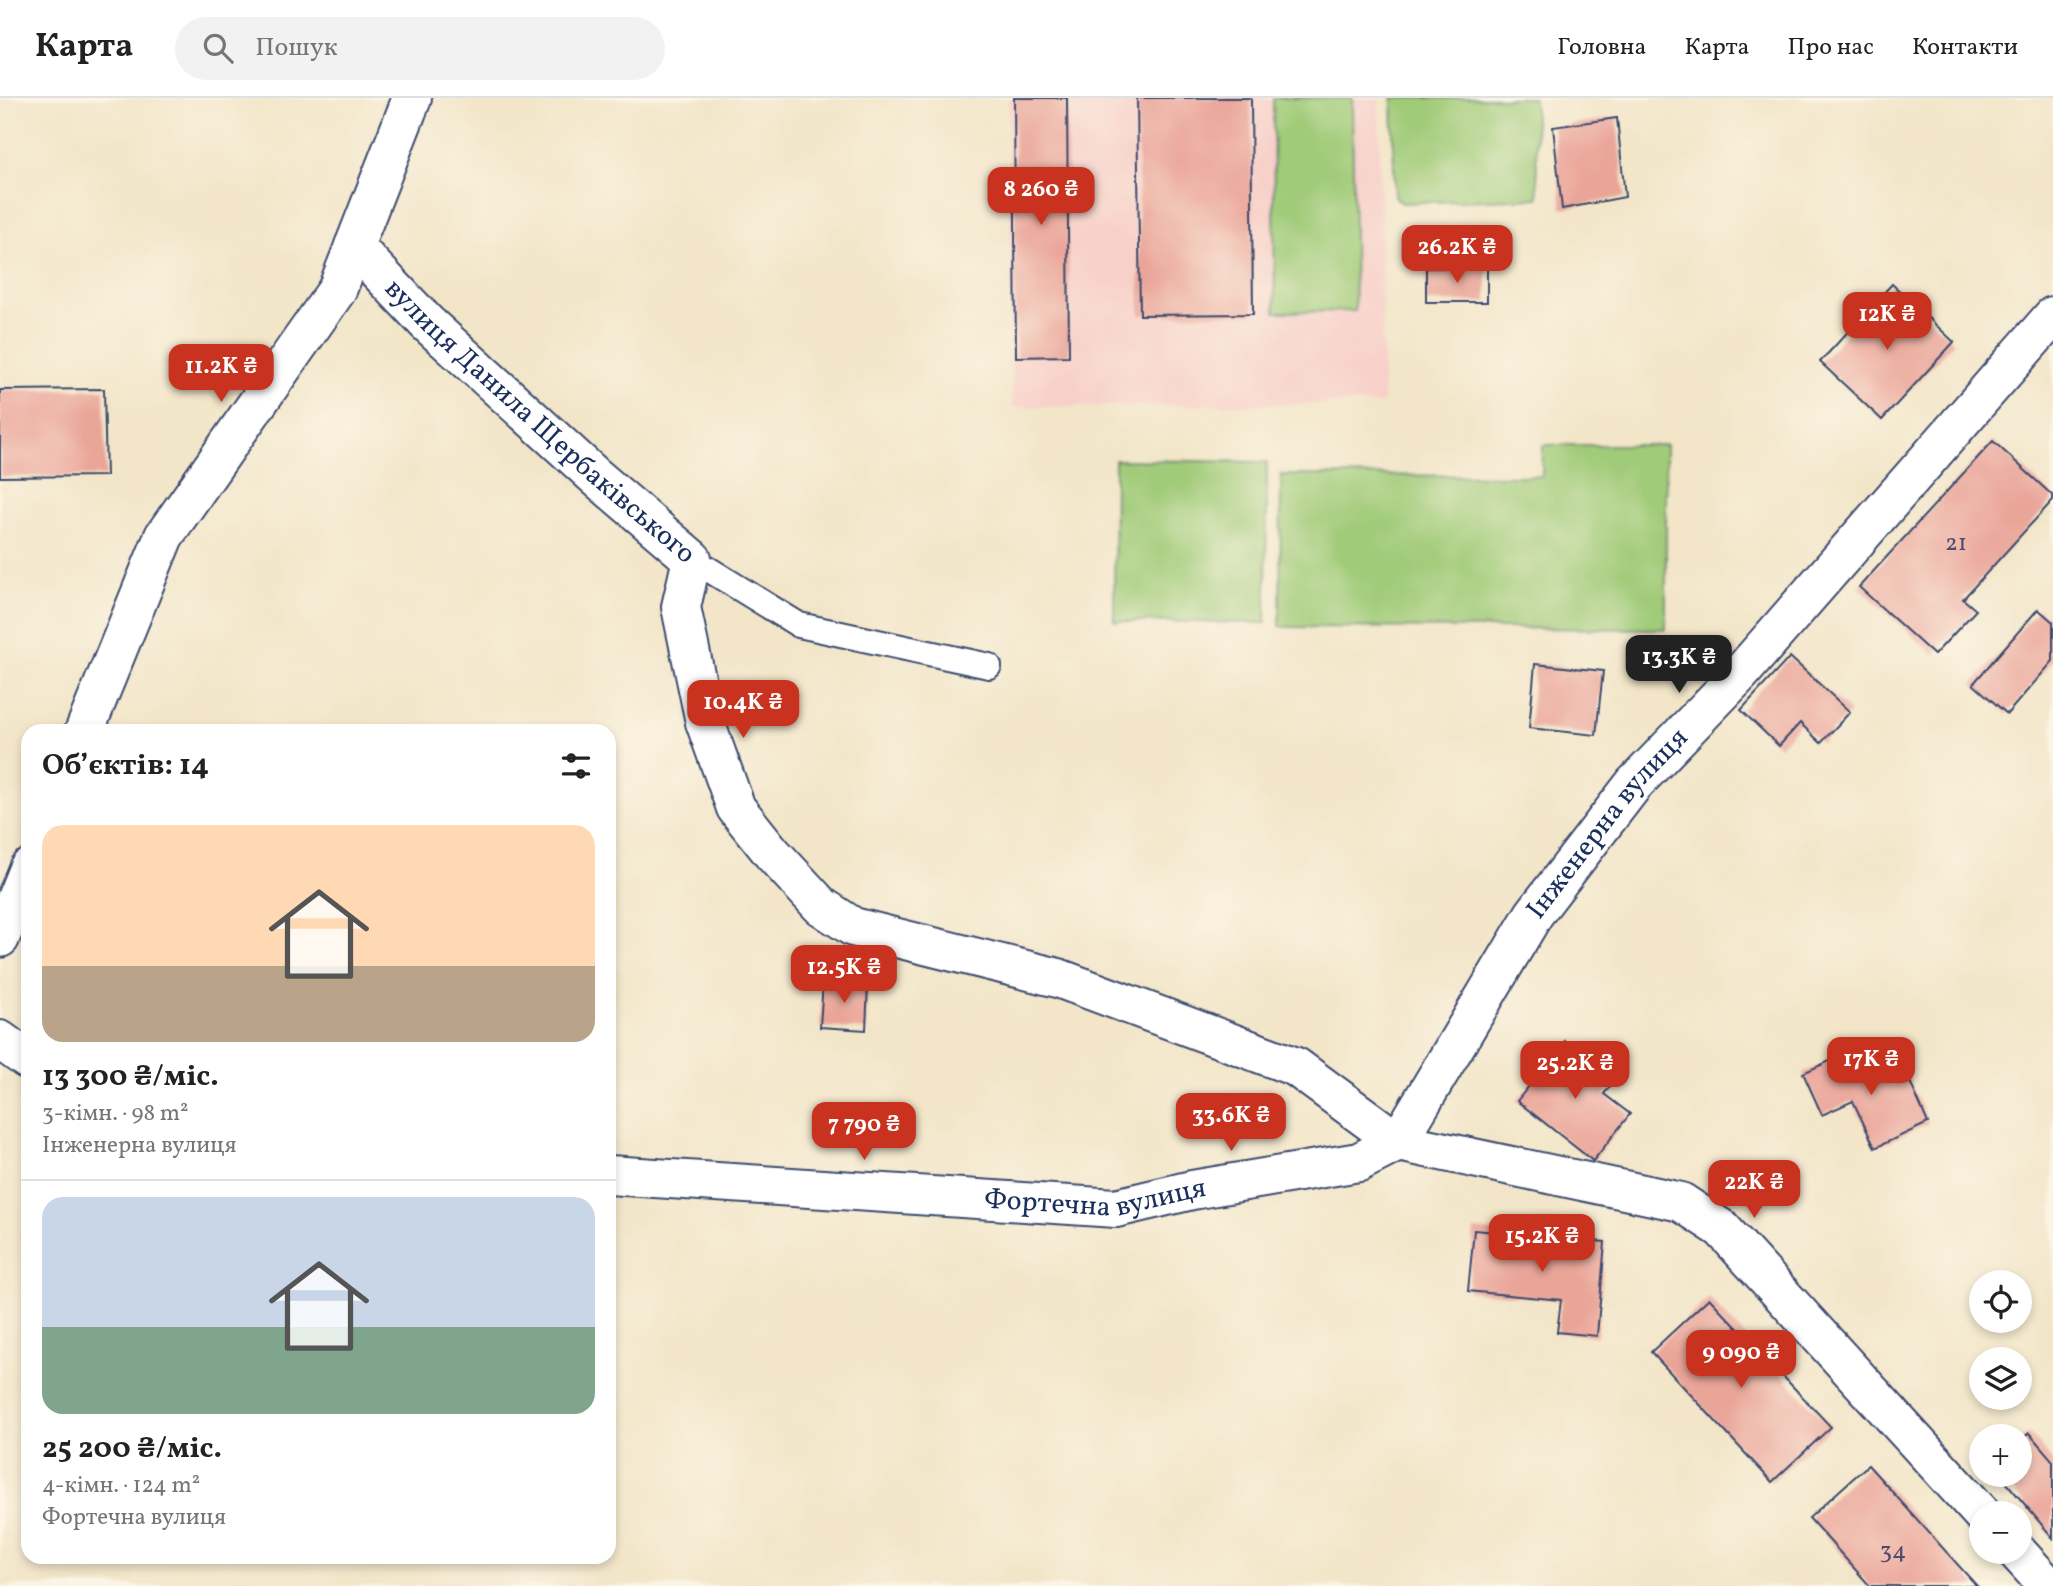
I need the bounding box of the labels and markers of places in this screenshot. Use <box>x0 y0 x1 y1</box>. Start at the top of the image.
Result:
pin: 8 260 ₴ <box>976 167 1106 227</box>
pin: 26.2K ₴ <box>1392 226 1522 285</box>
pin: 12K ₴ <box>1838 292 1936 352</box>
pin: 11.2K ₴ <box>156 344 286 404</box>
pin: 13.3K ₴ <box>1614 636 1744 695</box>
pin: 10.4K ₴ <box>678 680 808 740</box>
pin: 12.5K ₴ <box>779 946 909 1005</box>
pin: 17K ₴ <box>1822 1038 1920 1097</box>
pin: 25.2K ₴ <box>1510 1042 1640 1101</box>
pin: 33.6K ₴ <box>1166 1094 1296 1153</box>
pin: 7 790 ₴ <box>799 1102 929 1162</box>
pin: 22K ₴ <box>1705 1160 1803 1220</box>
pin: 15.2K ₴ <box>1477 1214 1607 1274</box>
pin: 9 090 ₴ <box>1676 1330 1806 1390</box>

